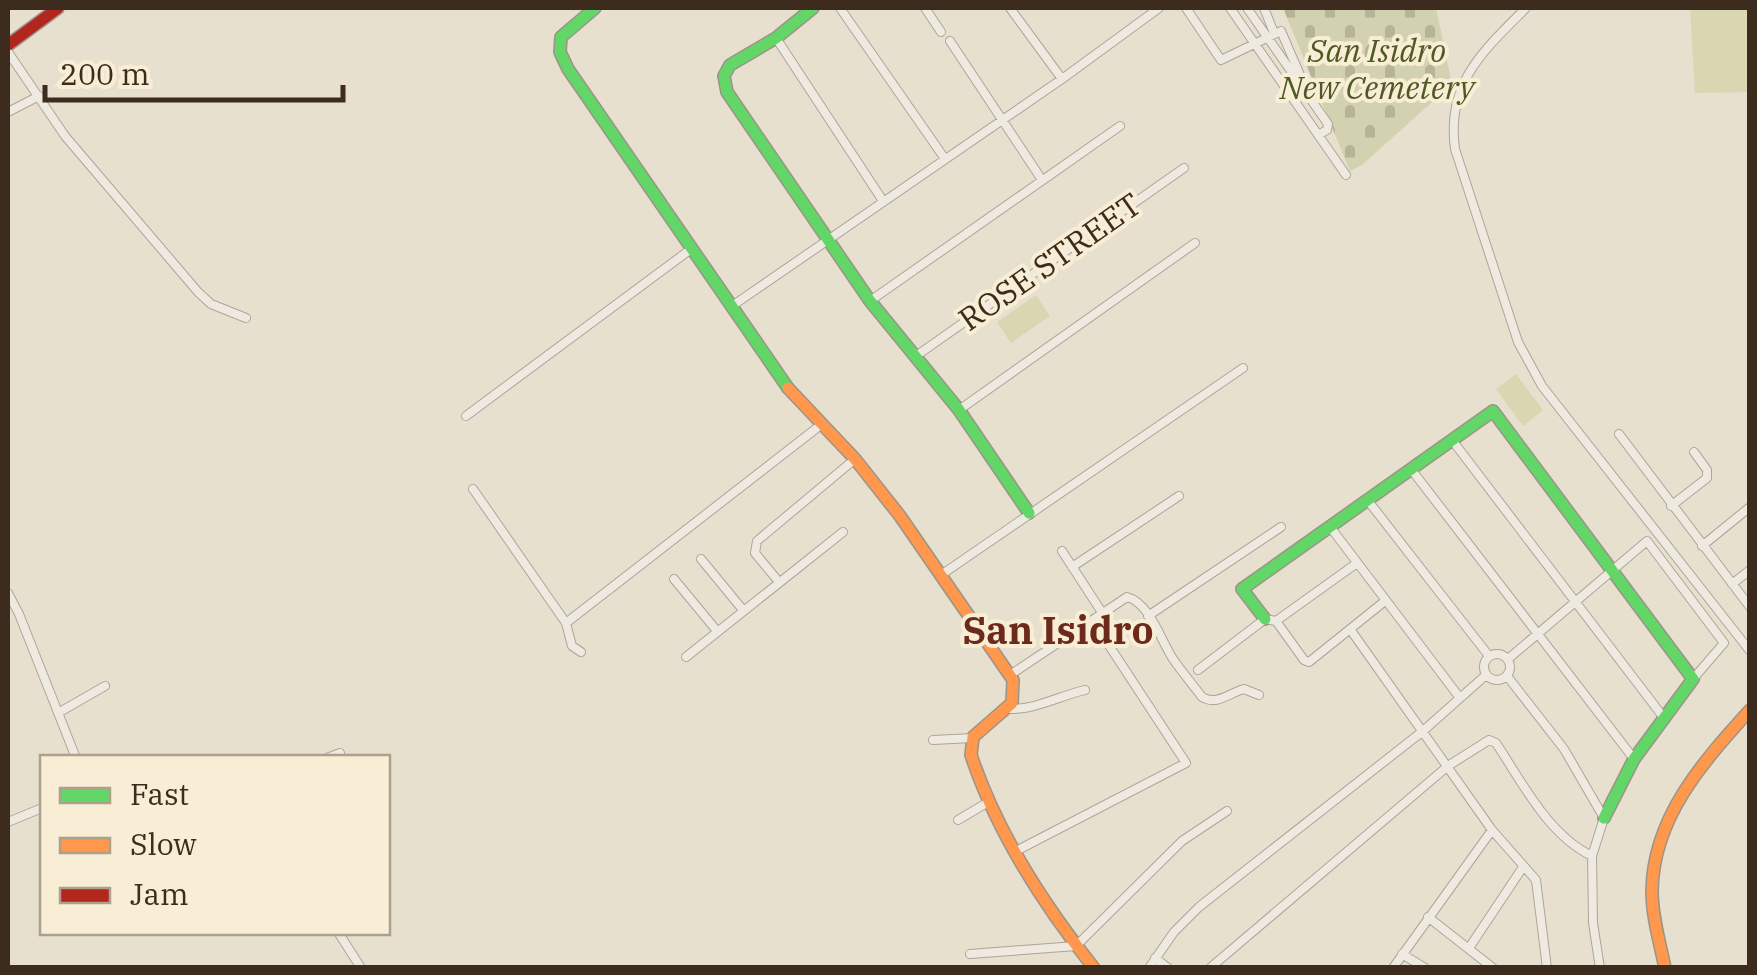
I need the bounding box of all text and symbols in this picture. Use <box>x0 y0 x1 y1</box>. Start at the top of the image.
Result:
park label: San Isidro New Cemetery <box>1279 29 1477 108</box>
scale bar <box>45 40 342 102</box>
text: 200 m <box>60 54 150 93</box>
street label: ROSE STREET <box>950 183 1149 340</box>
district label: San Isidro <box>962 605 1154 654</box>
legend <box>40 755 390 935</box>
text: Fast <box>130 774 189 813</box>
text: Slow <box>130 824 197 863</box>
text: Jam <box>130 874 189 913</box>

